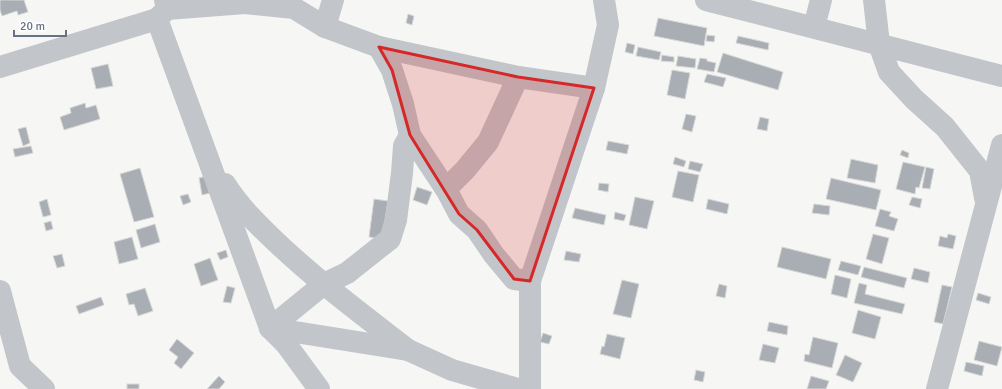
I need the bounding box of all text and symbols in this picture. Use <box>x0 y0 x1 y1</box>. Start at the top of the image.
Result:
scale bar <box>14 12 66 38</box>
text: 20 m <box>20 19 45 34</box>

